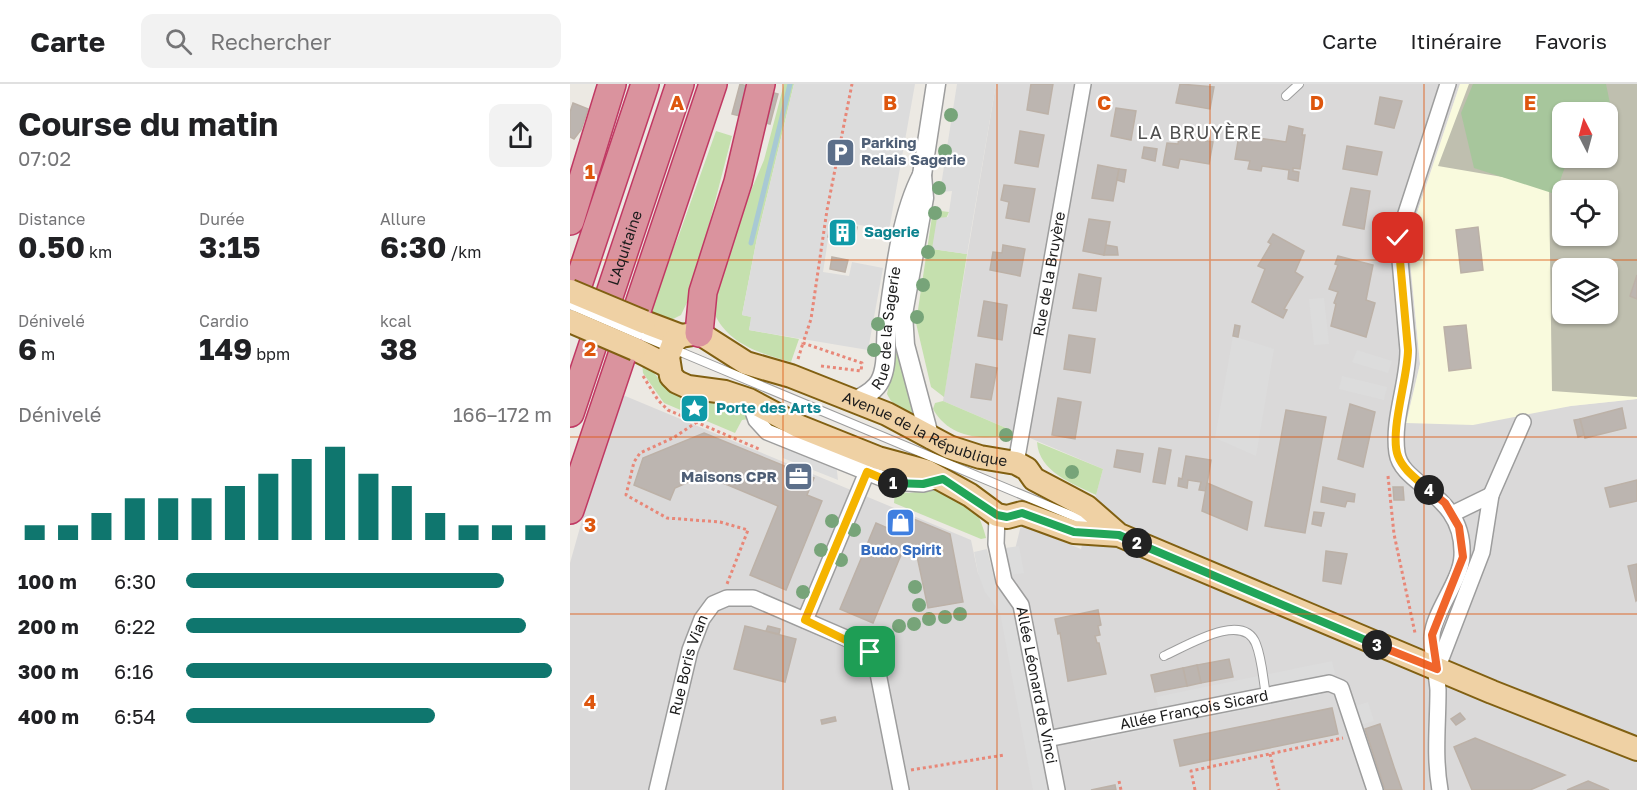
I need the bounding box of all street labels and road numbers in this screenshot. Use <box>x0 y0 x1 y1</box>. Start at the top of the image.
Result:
street label: L'Aquitaine <box>603 208 645 287</box>
street label: Rue de la Bruyère <box>1029 210 1068 338</box>
street label: Rue de la Sagerie <box>867 265 904 393</box>
street label: Avenue de la République <box>840 387 1009 469</box>
street label: Allée Léonard de Vinci <box>1013 605 1062 765</box>
street label: Rue Boris Vian <box>665 612 711 717</box>
street label: Allée François Sicard <box>1118 685 1270 732</box>

